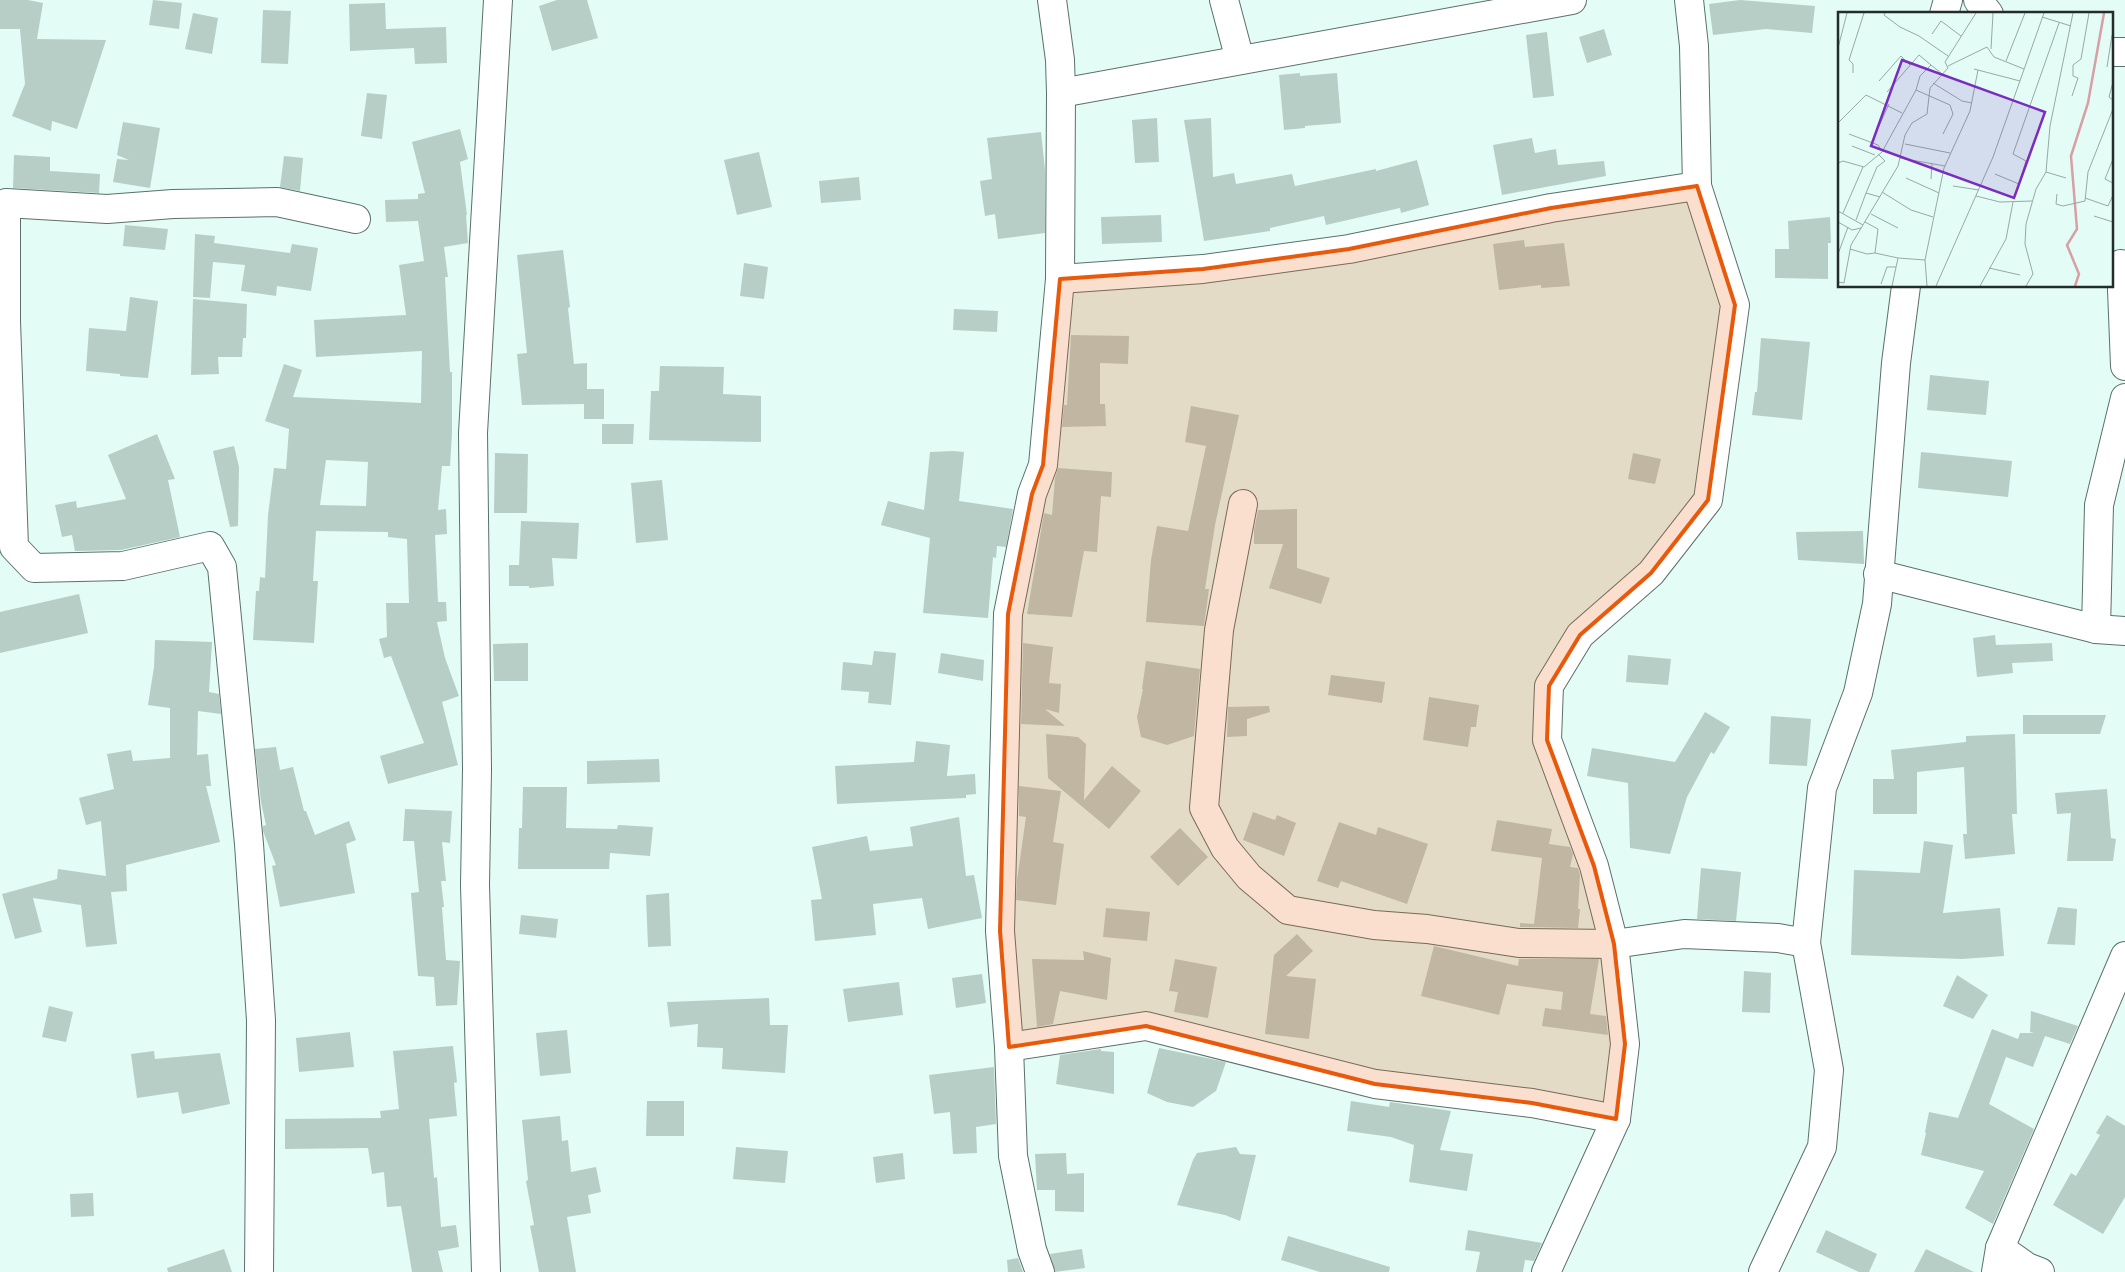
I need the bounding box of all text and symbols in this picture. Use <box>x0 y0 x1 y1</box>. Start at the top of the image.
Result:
inset map <box>1838 12 2112 288</box>

